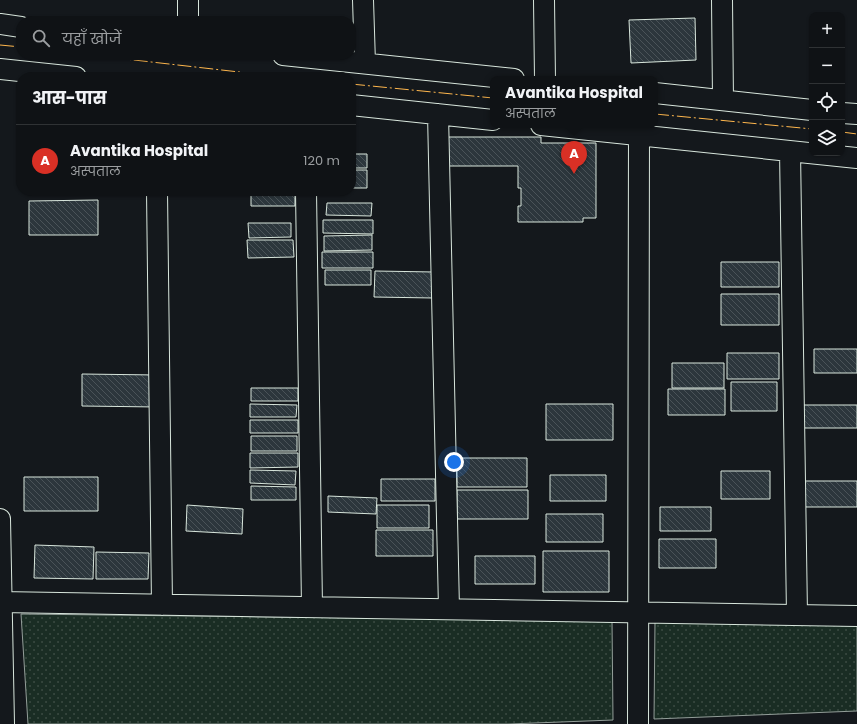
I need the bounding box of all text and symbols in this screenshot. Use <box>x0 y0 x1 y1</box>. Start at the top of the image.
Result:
map controls <box>809 12 845 156</box>
button: + <box>809 12 845 48</box>
search box <box>16 16 356 60</box>
icon: search <box>30 27 52 49</box>
text: यहाँ खोजें <box>62 28 121 49</box>
button: − <box>809 48 845 84</box>
popup <box>490 76 658 128</box>
text: Avantika Hospital <box>505 82 643 103</box>
button: locate <box>809 84 845 120</box>
text: आस-पास <box>32 86 107 110</box>
text: अस्पताल <box>505 104 556 123</box>
button: layers <box>809 120 845 156</box>
text: Avantika Hospital <box>70 140 208 161</box>
pin: A <box>561 141 587 174</box>
text: A <box>40 151 50 170</box>
text: 120 m <box>303 151 340 170</box>
text: अस्पताल <box>70 162 121 181</box>
your location <box>444 452 464 472</box>

